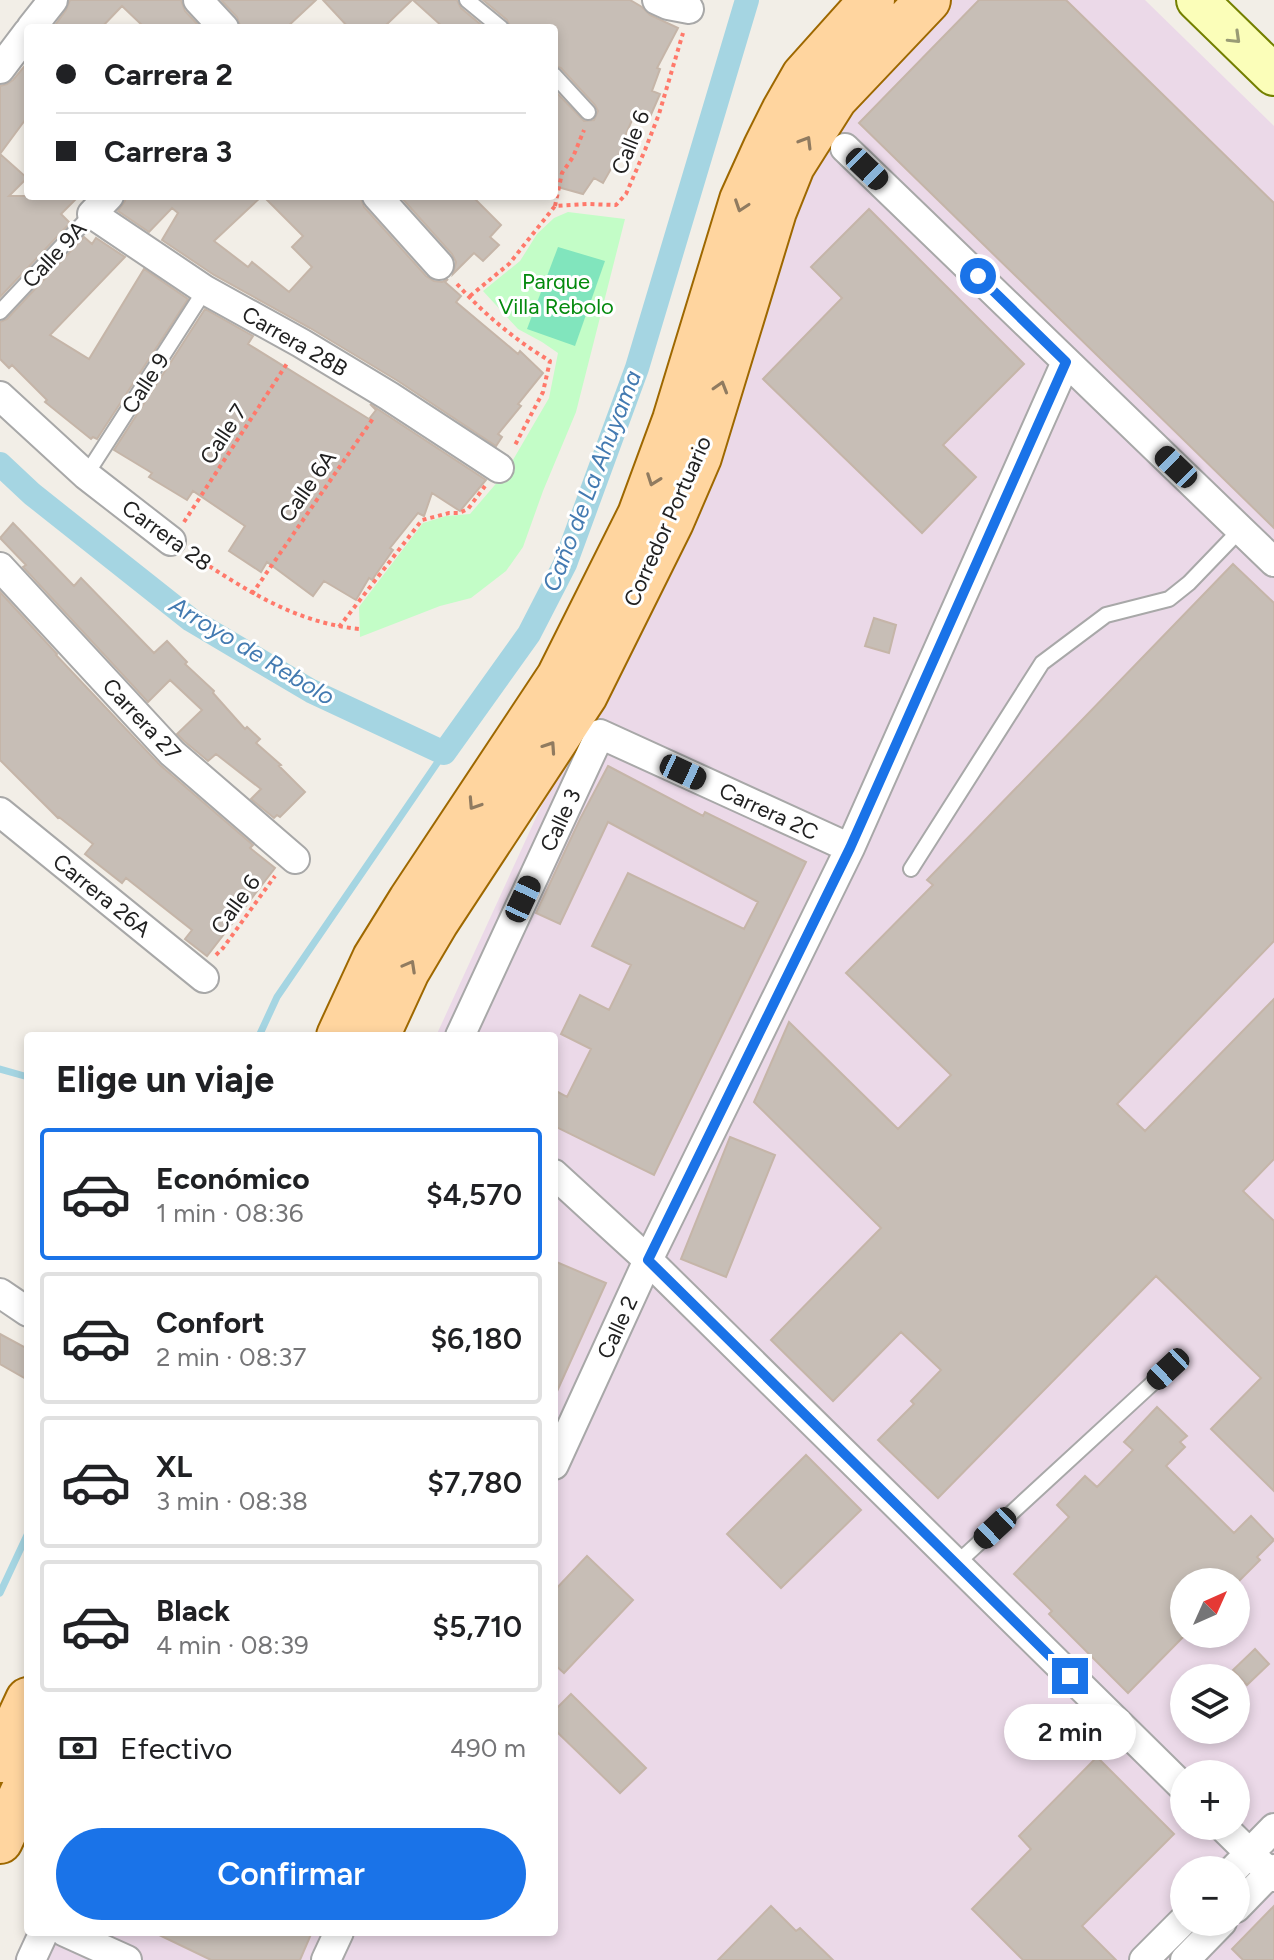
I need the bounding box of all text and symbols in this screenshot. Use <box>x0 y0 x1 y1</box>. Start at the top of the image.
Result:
one-way arrow <box>1226 29 1240 43</box>
text: Carrera 2 <box>104 56 233 93</box>
street label: Calle 6 <box>605 106 655 178</box>
text: Carrera 3 <box>104 133 232 170</box>
one-way arrow <box>796 136 812 151</box>
car <box>841 144 893 194</box>
one-way arrow <box>735 198 751 212</box>
street label: Calle 9A <box>17 215 92 293</box>
route start <box>960 258 996 294</box>
park label: Parque Villa Rebolo <box>498 268 614 320</box>
street label: Carrera 28B <box>237 300 352 382</box>
street label: Calle 9 <box>116 348 175 419</box>
water label: Caño de La Ahuyama <box>536 366 647 595</box>
one-way arrow <box>711 380 727 394</box>
street label: Calle 7 <box>194 399 253 469</box>
street label: Corredor Portuario <box>618 432 717 611</box>
car <box>1150 442 1202 492</box>
street label: Calle 6A <box>273 445 342 527</box>
one-way arrow <box>646 472 663 486</box>
street label: Carrera 28 <box>117 494 217 577</box>
water label: Arroyo de Rebolo <box>164 589 340 711</box>
street label: Carrera 27 <box>97 673 186 766</box>
one-way arrow <box>541 741 556 755</box>
car <box>656 751 710 793</box>
street label: Carrera 2C <box>715 777 823 846</box>
street label: Calle 3 <box>534 785 587 856</box>
one-way arrow <box>468 796 483 810</box>
street label: Carrera 26A <box>47 848 156 943</box>
street label: Calle 6 <box>205 869 266 939</box>
car <box>502 872 544 926</box>
one-way arrow <box>401 960 416 974</box>
text: Elige un viaje <box>56 1058 274 1101</box>
icon: car <box>60 1158 132 1230</box>
text: Económico <box>156 1160 310 1197</box>
text: $4,570 <box>426 1176 522 1213</box>
text: 1 min · 08:36 <box>156 1197 303 1229</box>
street label: Calle 2 <box>591 1291 644 1363</box>
icon: car <box>60 1302 132 1374</box>
text: Confort <box>156 1304 265 1341</box>
text: $6,180 <box>430 1320 522 1357</box>
text: 2 min · 08:37 <box>156 1341 306 1373</box>
car <box>1142 1344 1194 1394</box>
icon: car <box>60 1446 132 1518</box>
text: XL <box>156 1448 192 1485</box>
text: $7,780 <box>427 1464 522 1501</box>
text: 3 min · 08:38 <box>156 1485 308 1517</box>
car <box>969 1503 1021 1553</box>
north arrow <box>1170 1568 1250 1648</box>
map controls <box>1170 1568 1250 1936</box>
icon: car <box>60 1590 132 1662</box>
text: Black <box>156 1592 230 1629</box>
text: $5,710 <box>432 1608 522 1645</box>
text: 4 min · 08:39 <box>156 1629 309 1661</box>
route end <box>1052 1658 1088 1694</box>
button: layers <box>1170 1664 1250 1744</box>
callout: 2 min <box>1004 1704 1136 1760</box>
text: 2 min <box>1038 1716 1102 1748</box>
icon: cash <box>56 1726 100 1770</box>
text: Efectivo <box>120 1730 232 1767</box>
text: 490 m <box>450 1732 526 1764</box>
button: + <box>1170 1760 1250 1840</box>
button: Confirmar <box>56 1828 526 1920</box>
button: − <box>1170 1856 1250 1936</box>

